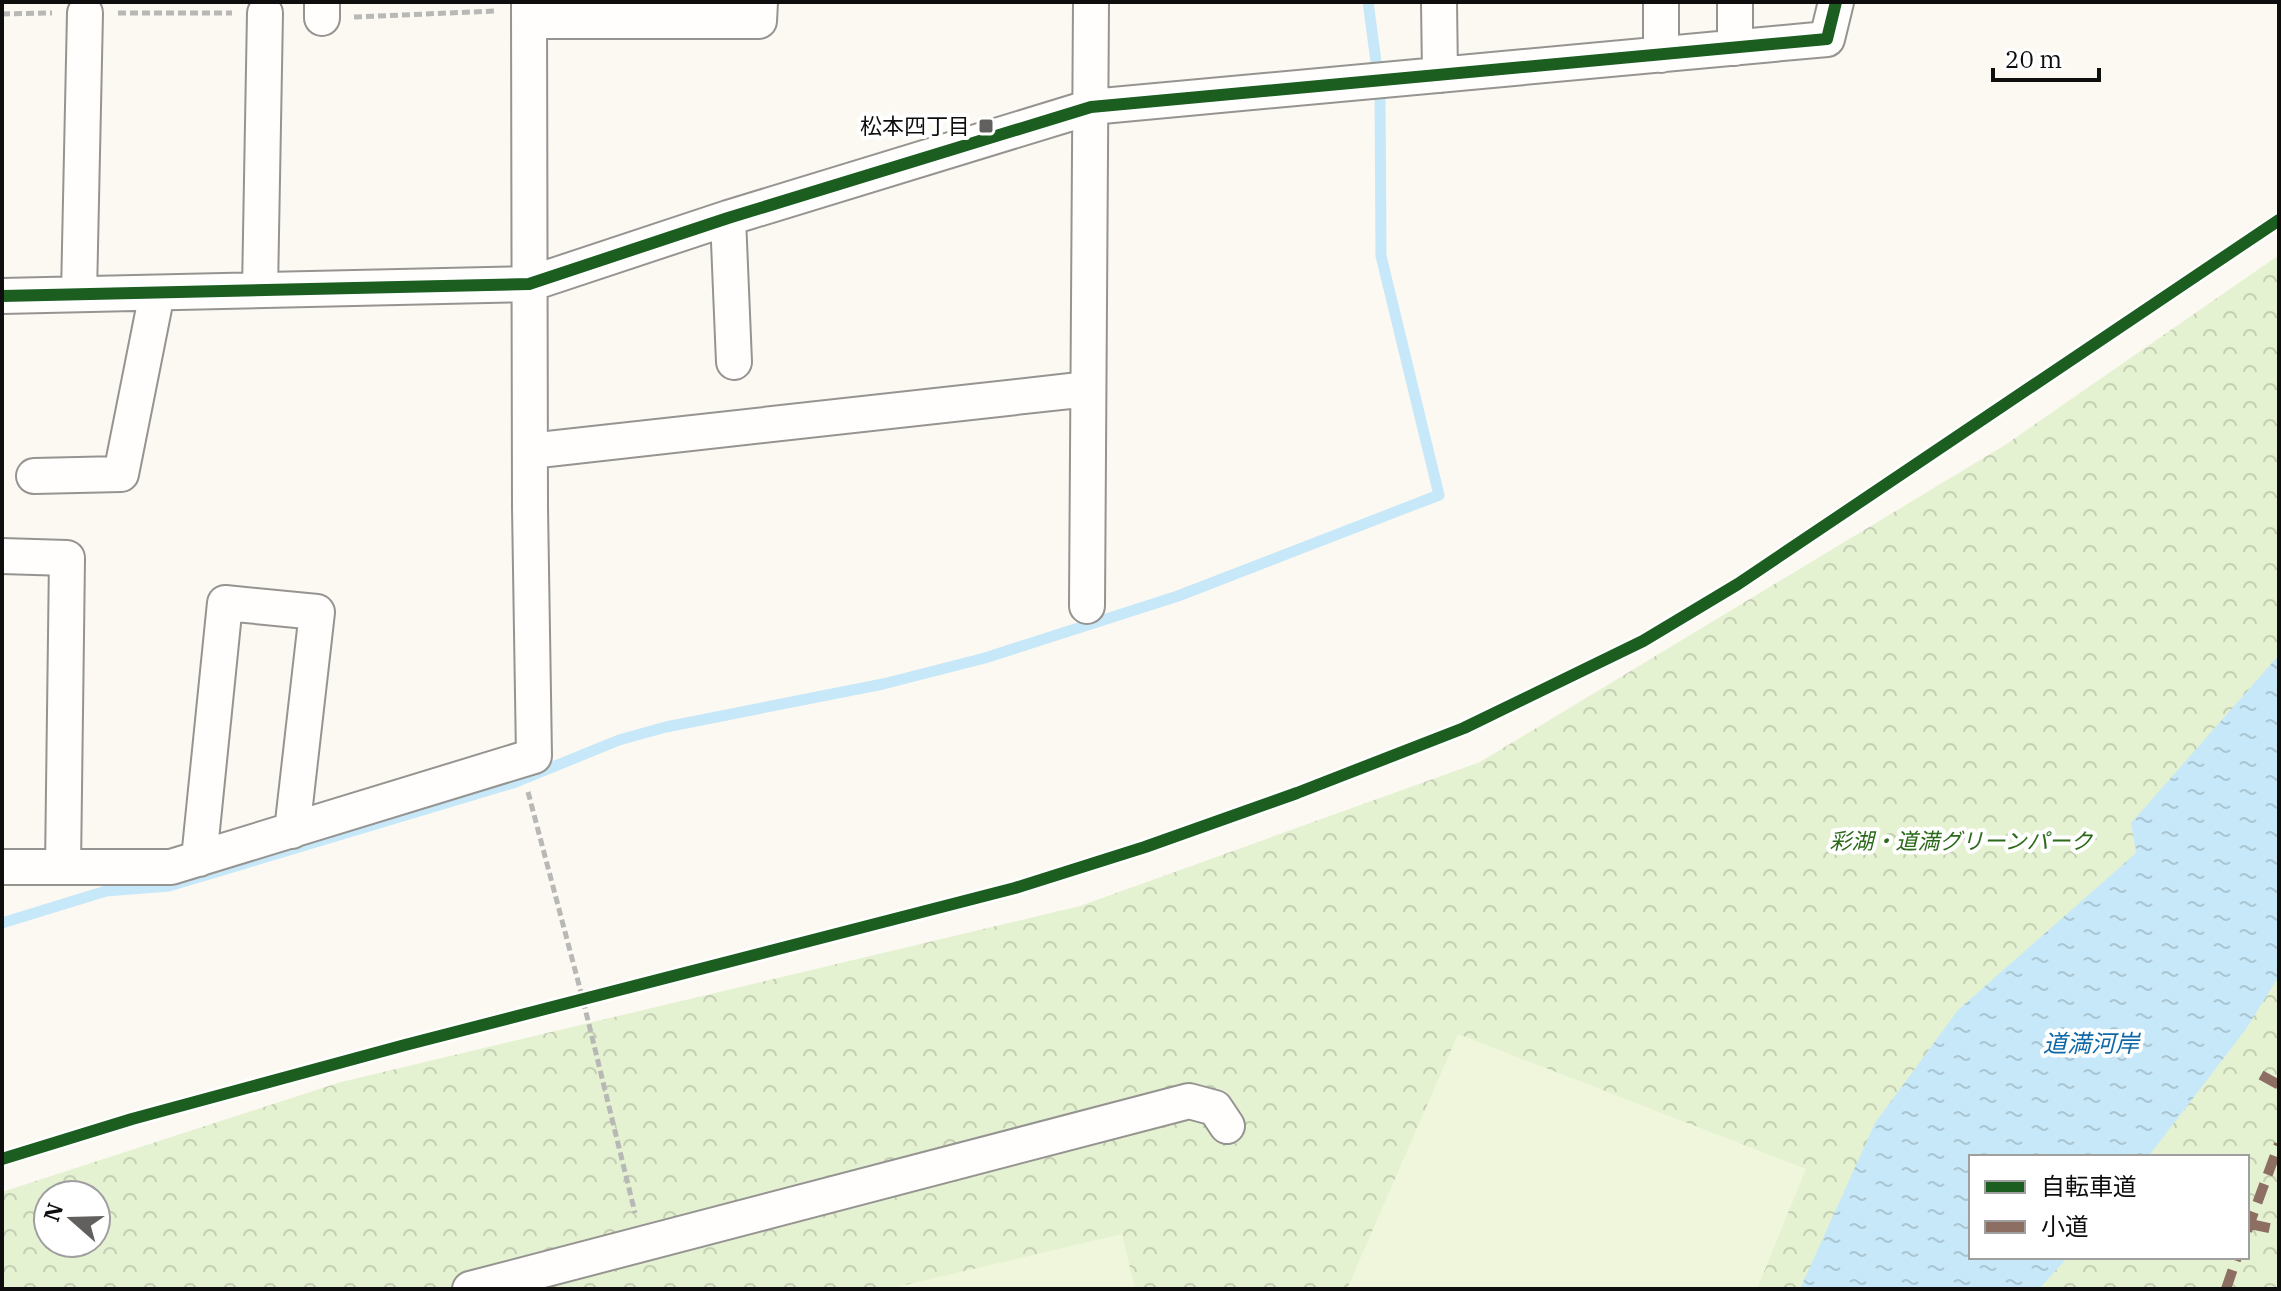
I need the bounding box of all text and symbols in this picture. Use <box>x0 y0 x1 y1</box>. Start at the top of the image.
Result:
scale bar <box>1993 32 2099 82</box>
text: 20 m <box>2005 43 2062 75</box>
place label: 松本四丁目 <box>860 111 970 140</box>
marker: 松本四丁目 <box>977 117 995 135</box>
park label: 彩湖・道満グリーンパーク <box>1830 826 2093 855</box>
water label: 道満河岸 <box>2043 1027 2141 1059</box>
legend <box>1969 1155 2249 1259</box>
text: 自転車道 <box>2041 1170 2137 1202</box>
north arrow <box>32 1179 112 1259</box>
text: N <box>36 1199 69 1225</box>
text: 小道 <box>2041 1210 2089 1242</box>

